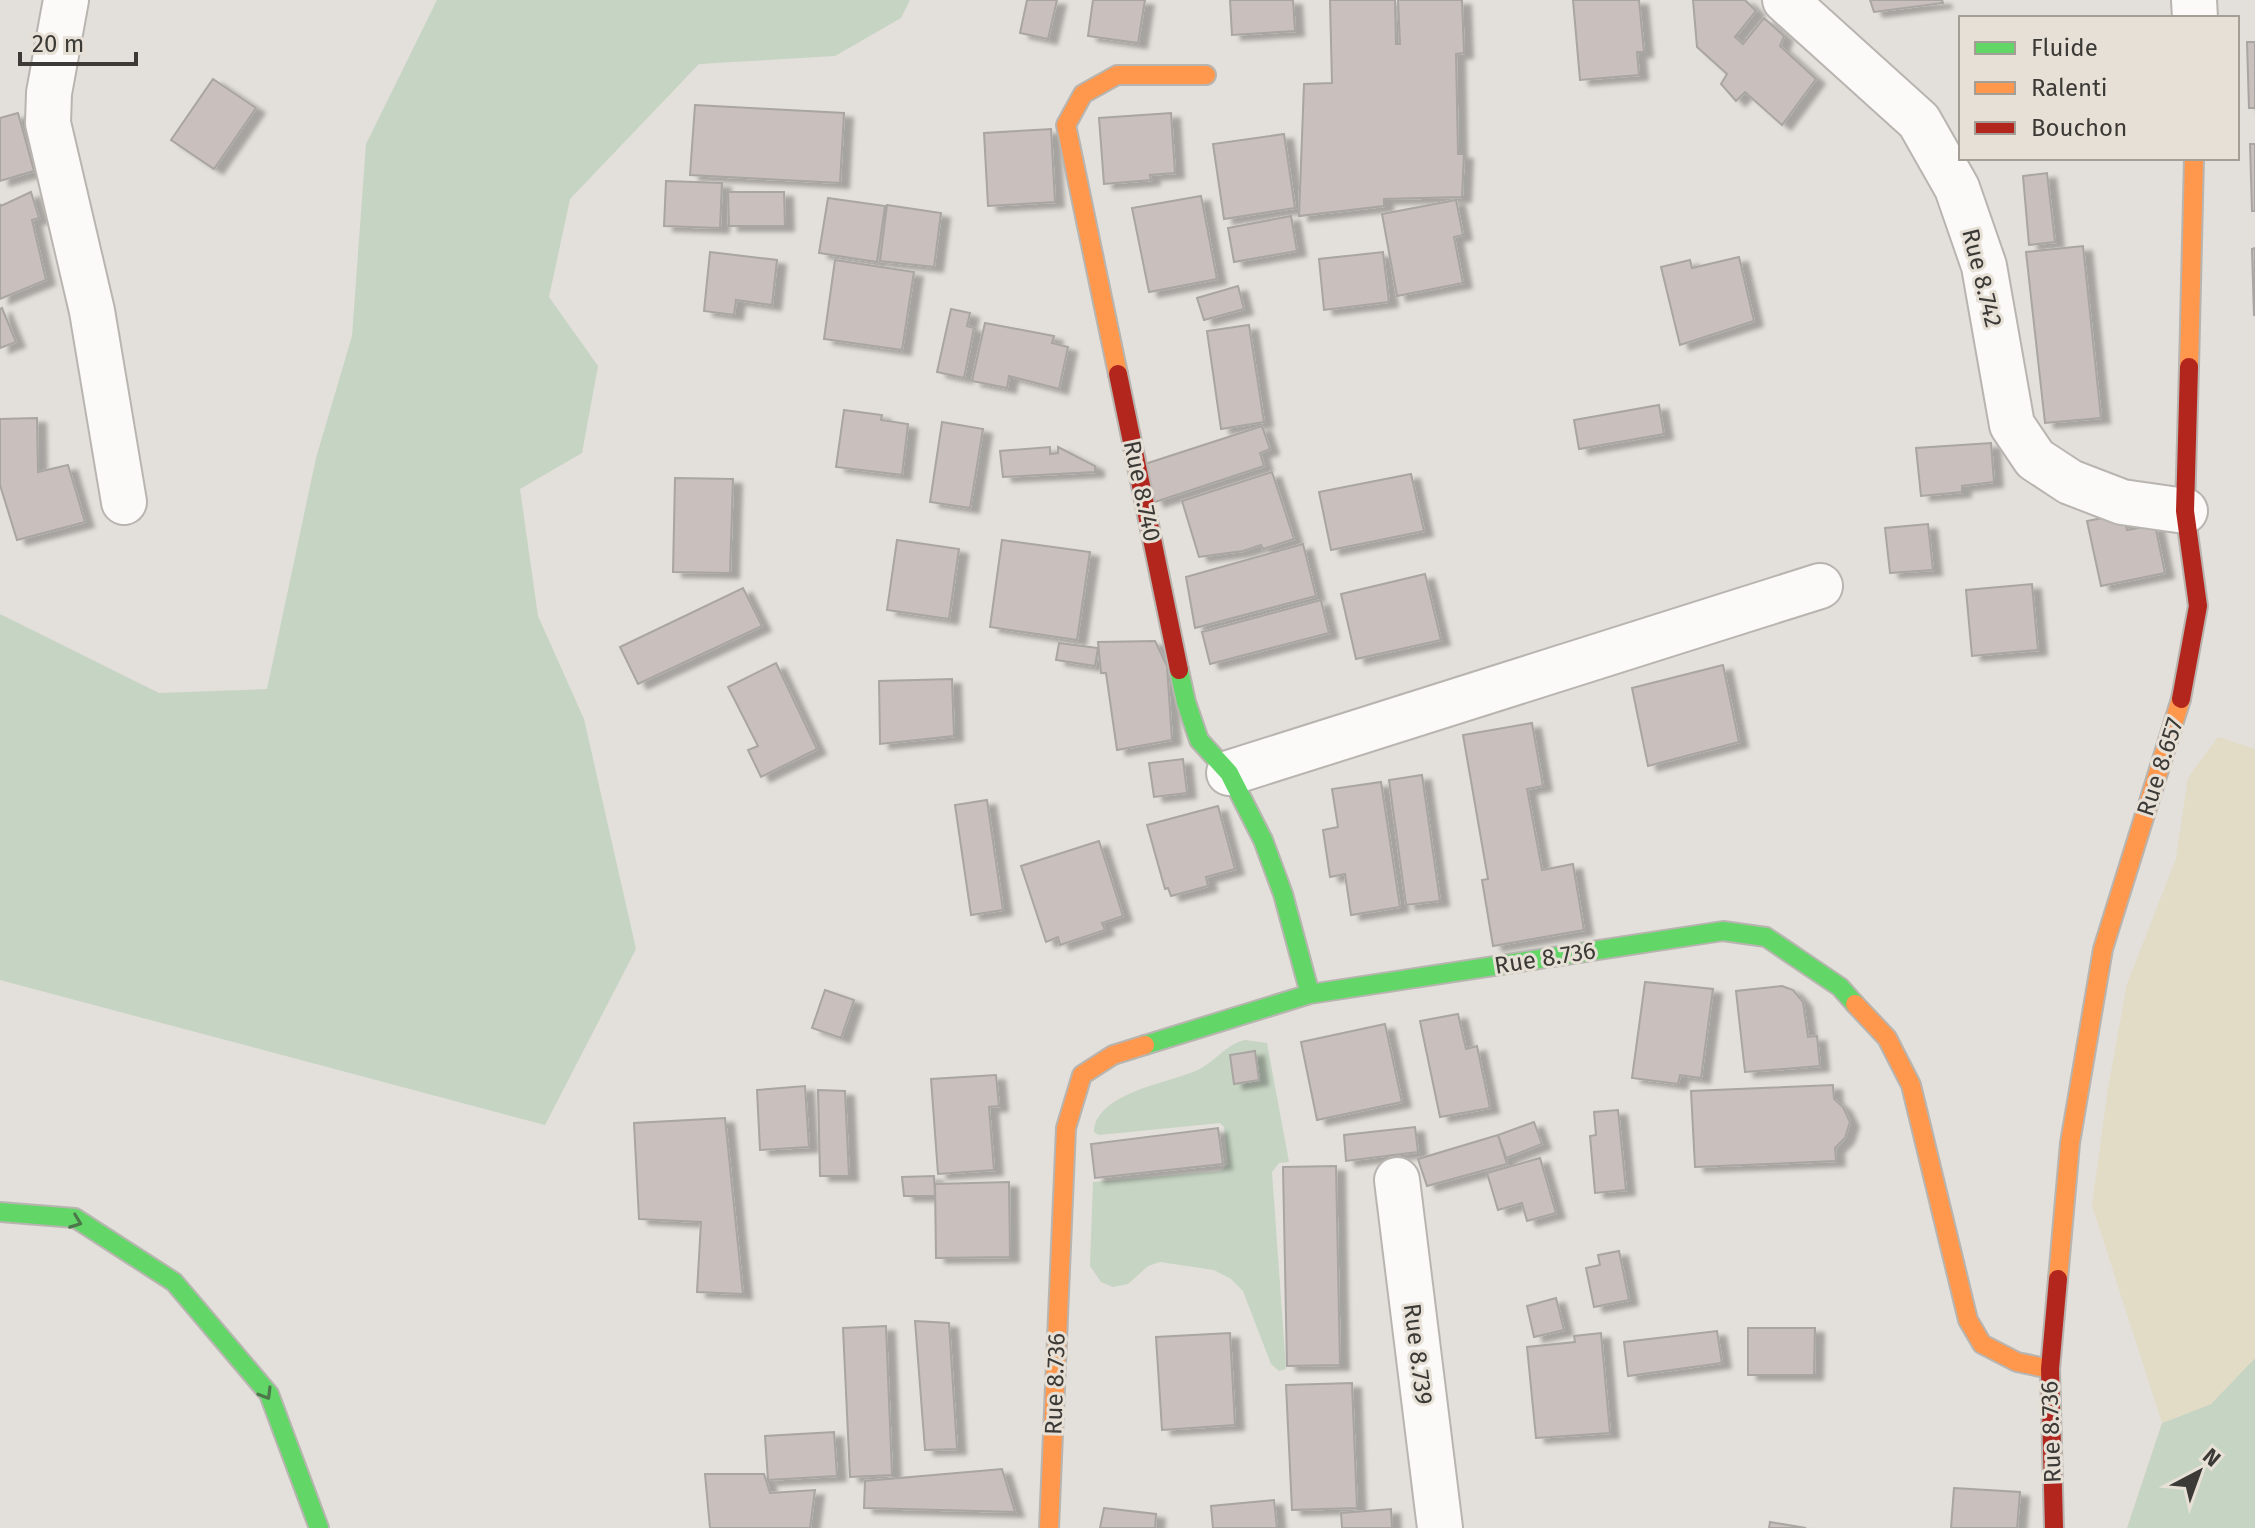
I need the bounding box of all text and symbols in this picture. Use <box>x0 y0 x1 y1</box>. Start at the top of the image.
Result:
scale bar <box>20 16 136 66</box>
legend <box>1959 16 2239 160</box>
text: 20 m <box>32 30 84 58</box>
text: Fluide <box>2031 34 2098 62</box>
text: Ralenti <box>2031 74 2108 102</box>
text: Bouchon <box>2031 114 2127 142</box>
street label: Rue 8.742 <box>1956 226 2008 330</box>
street label: Rue 8.740 <box>1118 438 1166 544</box>
street label: Rue 8.657 <box>2131 714 2189 820</box>
street label: Rue 8.736 <box>1492 936 1598 980</box>
one-way arrow <box>69 1212 83 1229</box>
street label: Rue 8.739 <box>1398 1302 1438 1406</box>
street label: Rue 8.736 <box>1039 1332 1071 1436</box>
street label: Rue 8.736 <box>2035 1380 2067 1484</box>
one-way arrow <box>256 1385 271 1399</box>
north arrow <box>2159 1432 2239 1512</box>
text: N <box>2197 1442 2226 1472</box>

